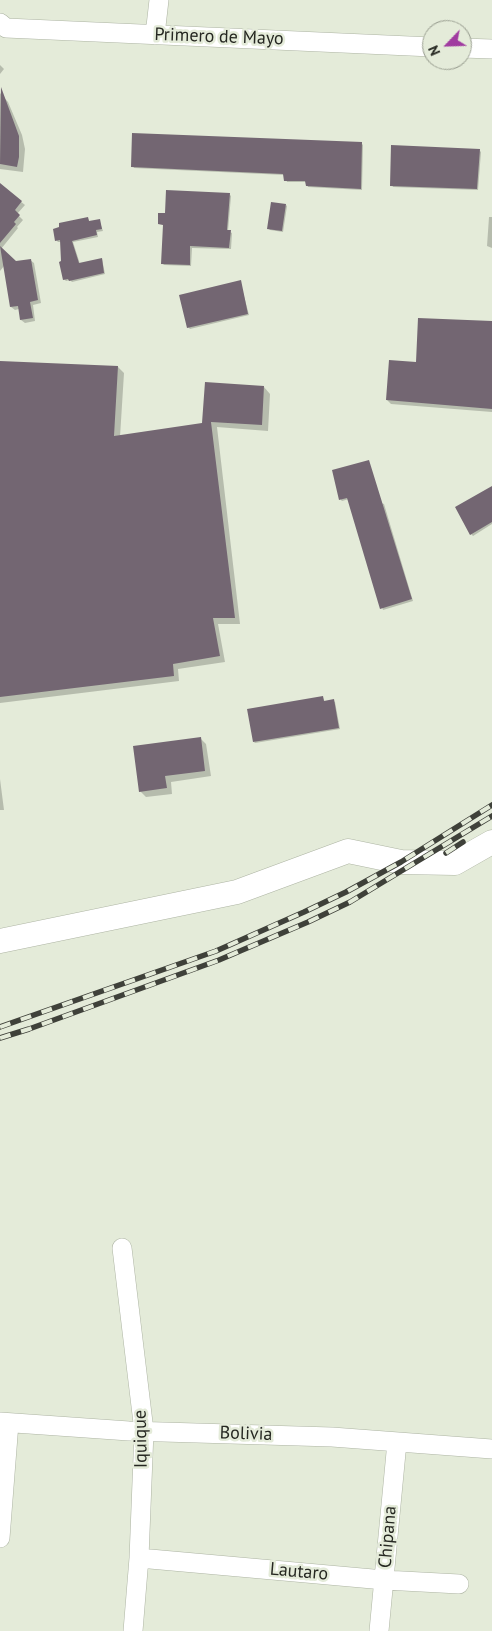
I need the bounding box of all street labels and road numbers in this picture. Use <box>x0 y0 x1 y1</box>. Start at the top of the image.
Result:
street label: Primero de Mayo <box>154 24 284 50</box>
street label: Iquique <box>130 1410 152 1468</box>
street label: Bolivia <box>219 1422 273 1446</box>
street label: Chipana <box>375 1505 401 1569</box>
street label: Lautaro <box>269 1559 329 1585</box>

